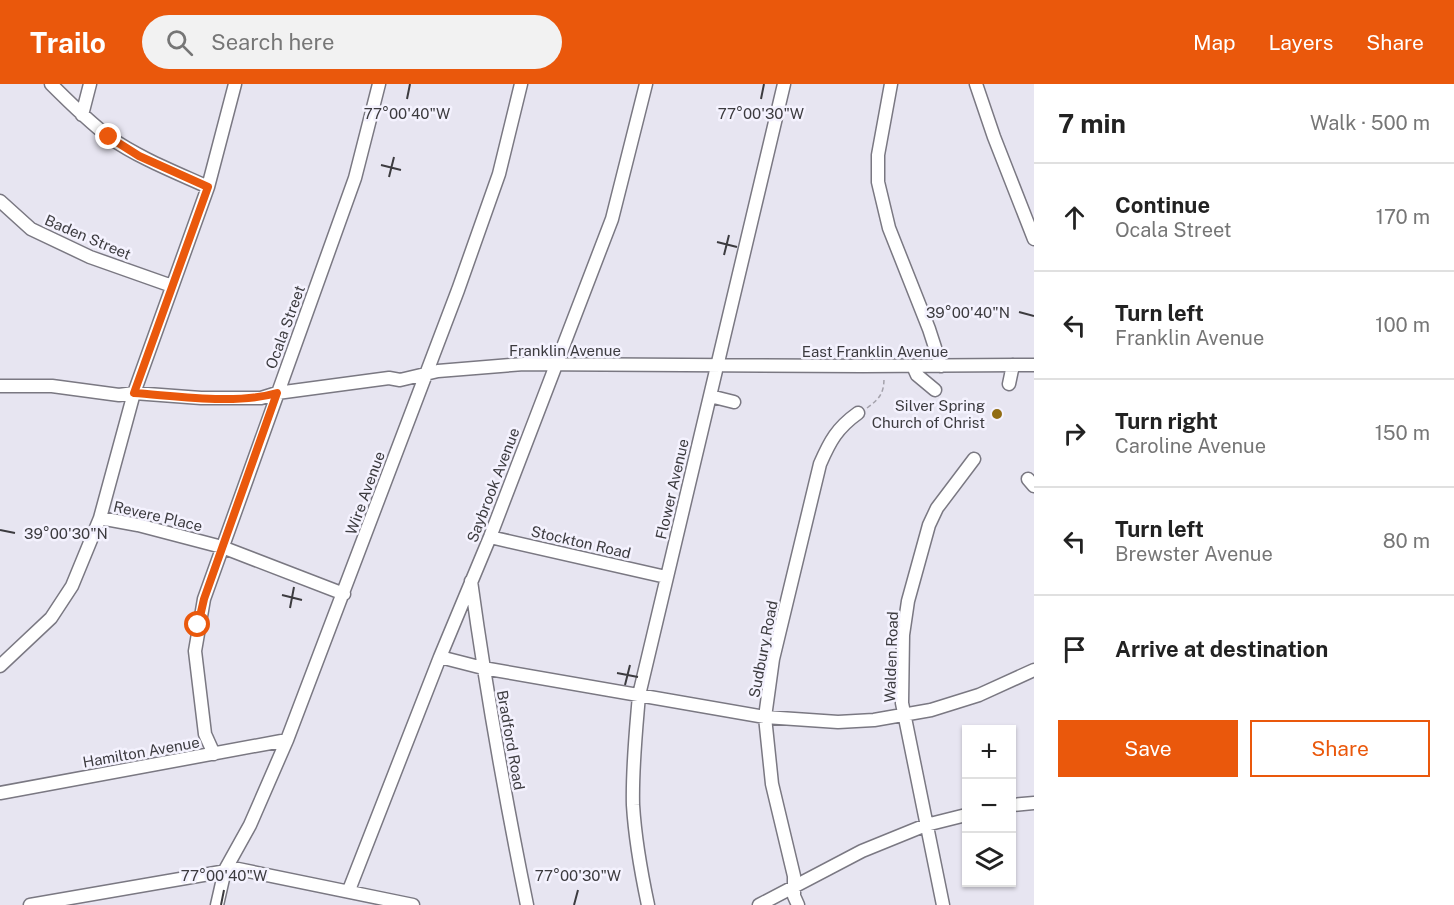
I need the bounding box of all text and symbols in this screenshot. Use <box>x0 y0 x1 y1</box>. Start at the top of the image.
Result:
search box <box>142 15 562 69</box>
text: Trailo <box>30 26 106 59</box>
icon: search <box>163 26 196 59</box>
text: Search here <box>211 29 334 55</box>
text: Map <box>1193 30 1236 55</box>
text: Layers <box>1269 30 1333 55</box>
text: Share <box>1366 30 1424 55</box>
text: 77°00'40"W <box>364 105 450 122</box>
text: 77°00'30"W <box>718 105 804 122</box>
text: 7 min <box>1058 108 1126 139</box>
text: Walk · 500 m <box>1310 111 1430 135</box>
route end <box>95 123 121 149</box>
text: Continue <box>1115 192 1210 218</box>
icon: ahead <box>1058 201 1091 234</box>
text: 170 m <box>1376 205 1430 229</box>
street label: Baden Street <box>42 211 134 263</box>
text: Ocala Street <box>1115 218 1232 242</box>
street label: Ocala Street <box>262 283 308 371</box>
text: Turn left <box>1115 300 1204 326</box>
text: 39°00'40"N <box>926 304 1010 321</box>
icon: left <box>1058 309 1091 342</box>
text: 100 m <box>1375 313 1430 337</box>
text: Franklin Avenue <box>1115 326 1264 350</box>
street label: Franklin Avenue <box>509 342 621 359</box>
street label: East Franklin Avenue <box>802 343 948 360</box>
place label: Silver Spring Church of Christ <box>872 397 985 431</box>
marker: Silver Spring Church of Christ <box>990 407 1004 421</box>
text: Turn right <box>1115 408 1218 434</box>
icon: right <box>1058 417 1091 450</box>
text: 150 m <box>1375 421 1430 445</box>
street label: Saybrook Avenue <box>463 425 523 545</box>
text: Caroline Avenue <box>1115 434 1266 458</box>
street label: Flower Avenue <box>652 437 692 541</box>
street label: Wire Avenue <box>342 449 388 537</box>
street label: Revere Place <box>112 497 204 535</box>
text: Turn left <box>1115 516 1204 542</box>
street label: Stockton Road <box>529 522 633 562</box>
text: 39°00'30"N <box>24 525 108 542</box>
icon: left <box>1058 525 1091 558</box>
text: 80 m <box>1383 529 1430 553</box>
text: Brewster Avenue <box>1115 542 1273 566</box>
street label: Sudbury Road <box>745 599 781 699</box>
route start <box>184 611 210 637</box>
street label: Walden Road <box>881 611 901 703</box>
icon: arrive <box>1058 633 1091 666</box>
text: Arrive at destination <box>1115 636 1328 662</box>
street label: Bradford Road <box>494 689 528 791</box>
button: Save <box>1058 720 1238 777</box>
button: Share <box>1250 720 1430 777</box>
map controls <box>962 725 1016 887</box>
button: + <box>962 725 1016 779</box>
street label: Hamilton Avenue <box>81 733 201 771</box>
button: − <box>962 779 1016 833</box>
button: layers <box>962 833 1016 887</box>
text: 77°00'40"W <box>181 867 267 884</box>
text: 77°00'30"W <box>535 867 621 884</box>

